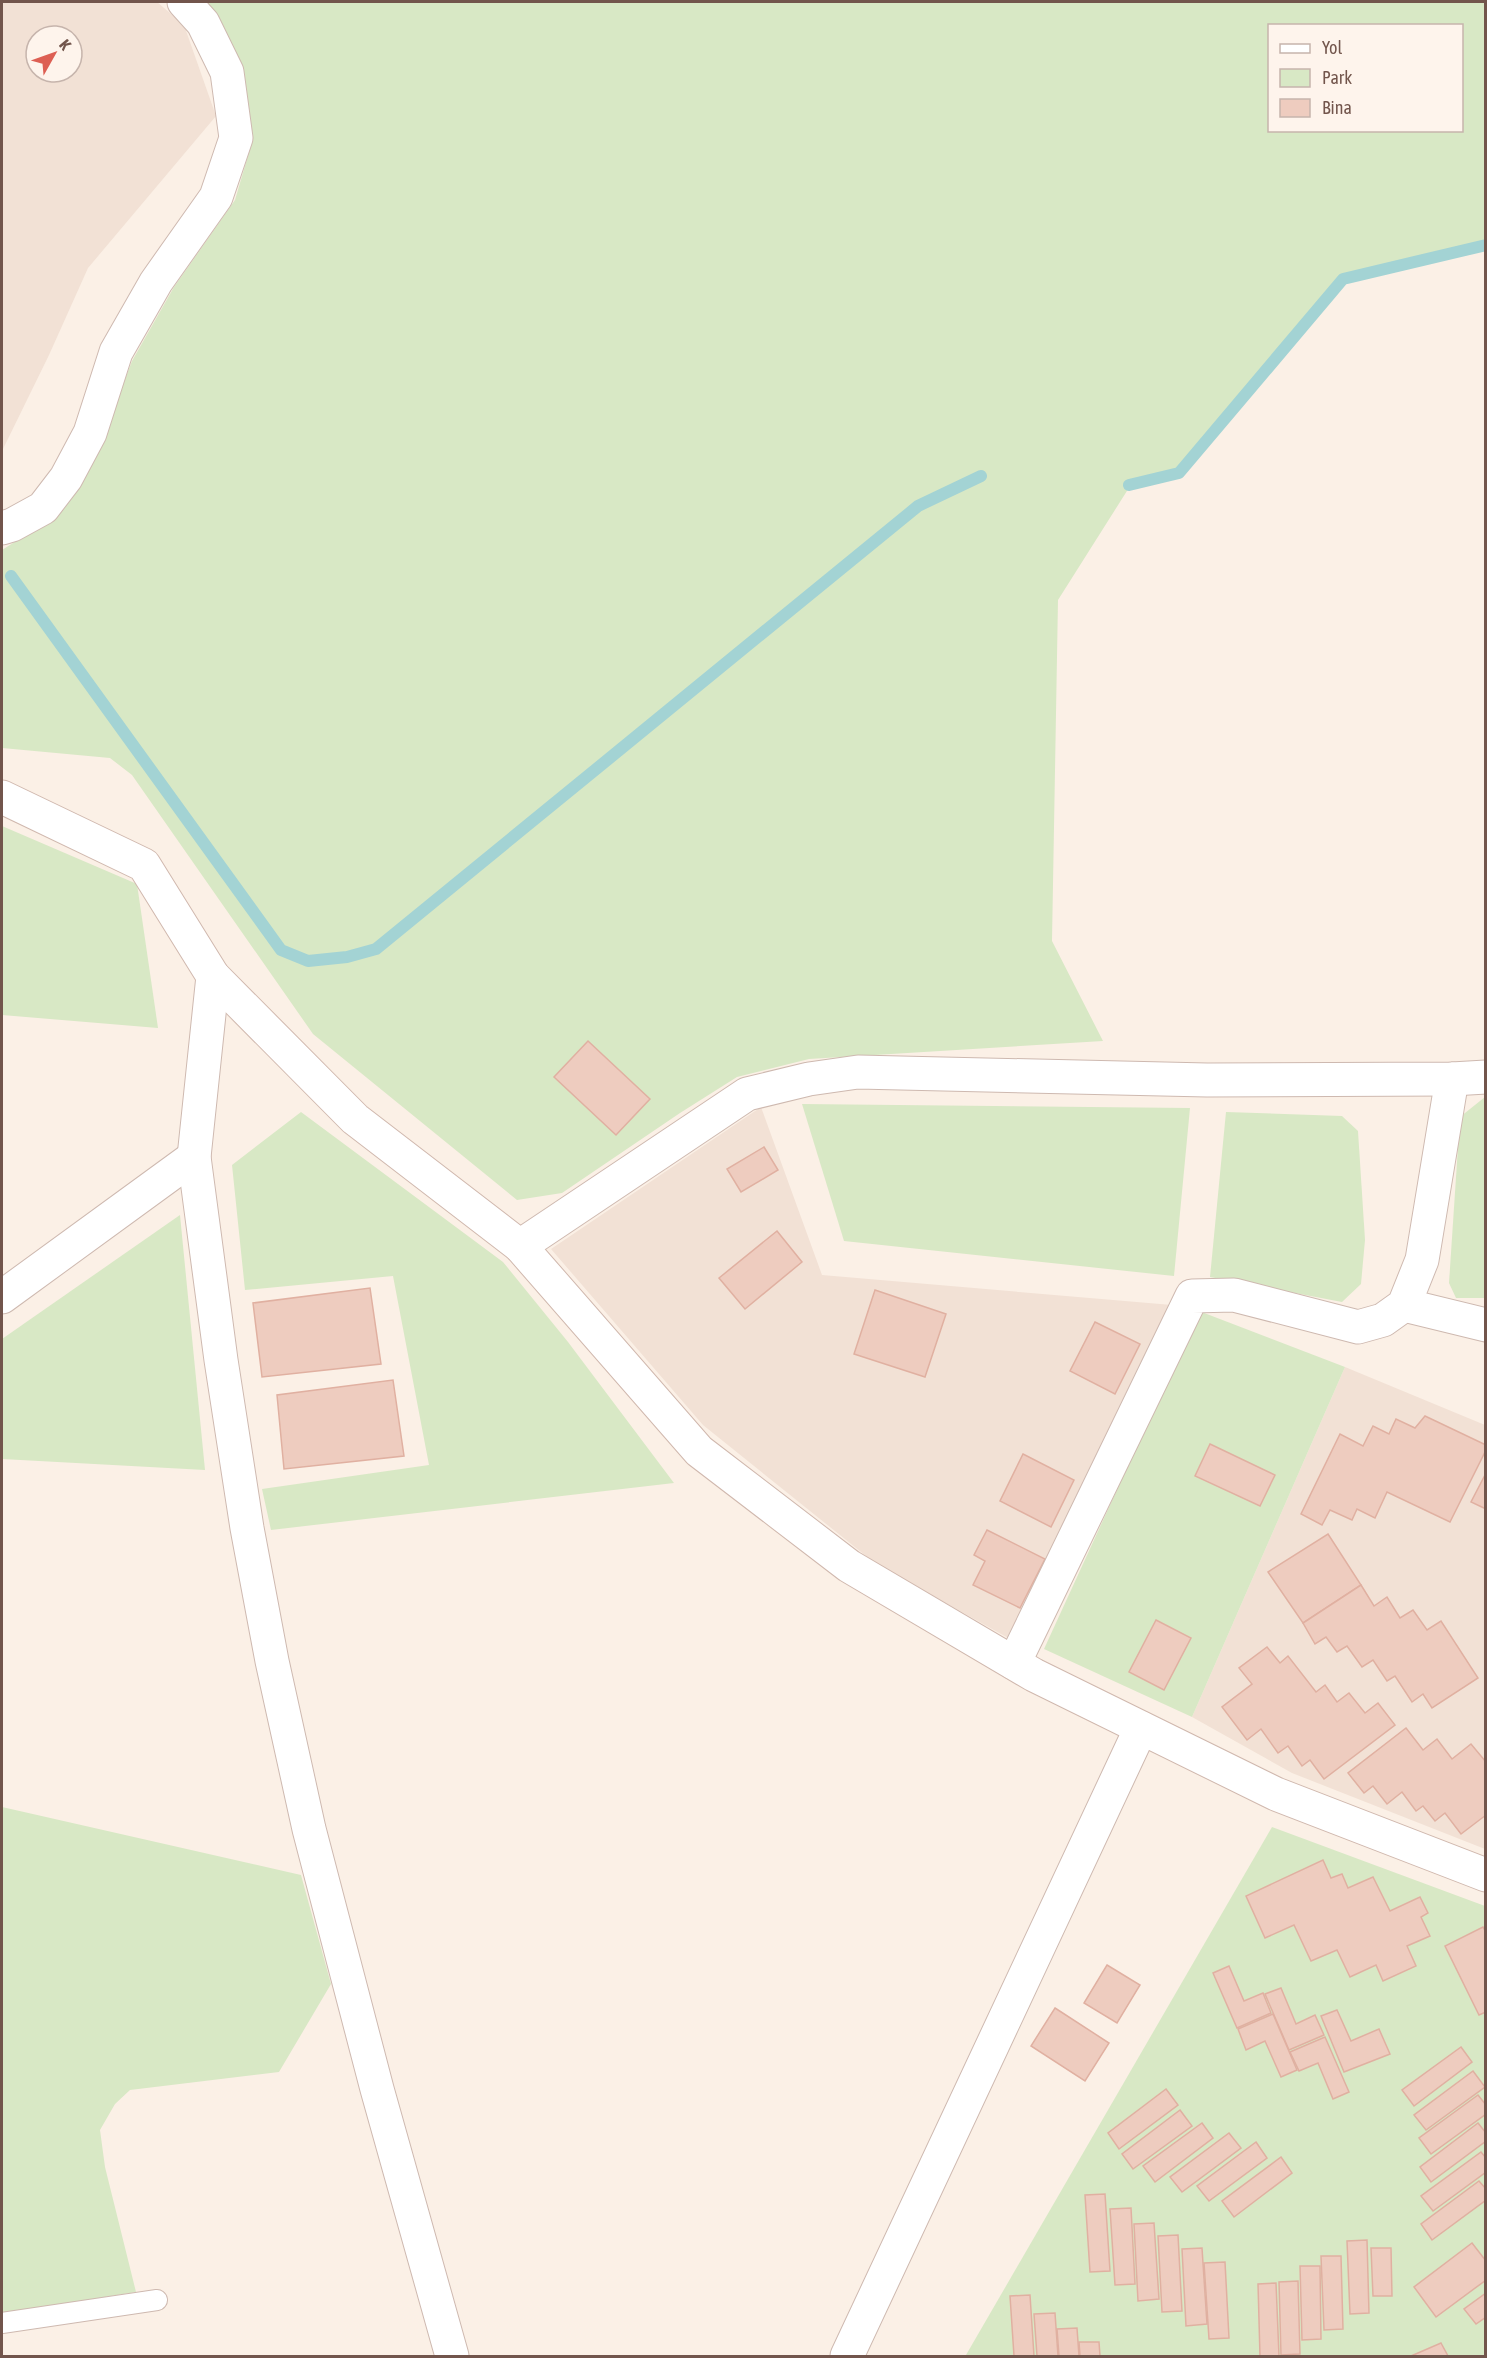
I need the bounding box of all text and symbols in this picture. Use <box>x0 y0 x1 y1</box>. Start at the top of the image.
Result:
north arrow <box>24 24 84 84</box>
legend <box>1268 24 1463 132</box>
text: K <box>56 36 75 53</box>
text: Yol <box>1322 37 1342 58</box>
text: Park <box>1322 67 1352 88</box>
text: Bina <box>1322 97 1352 118</box>

